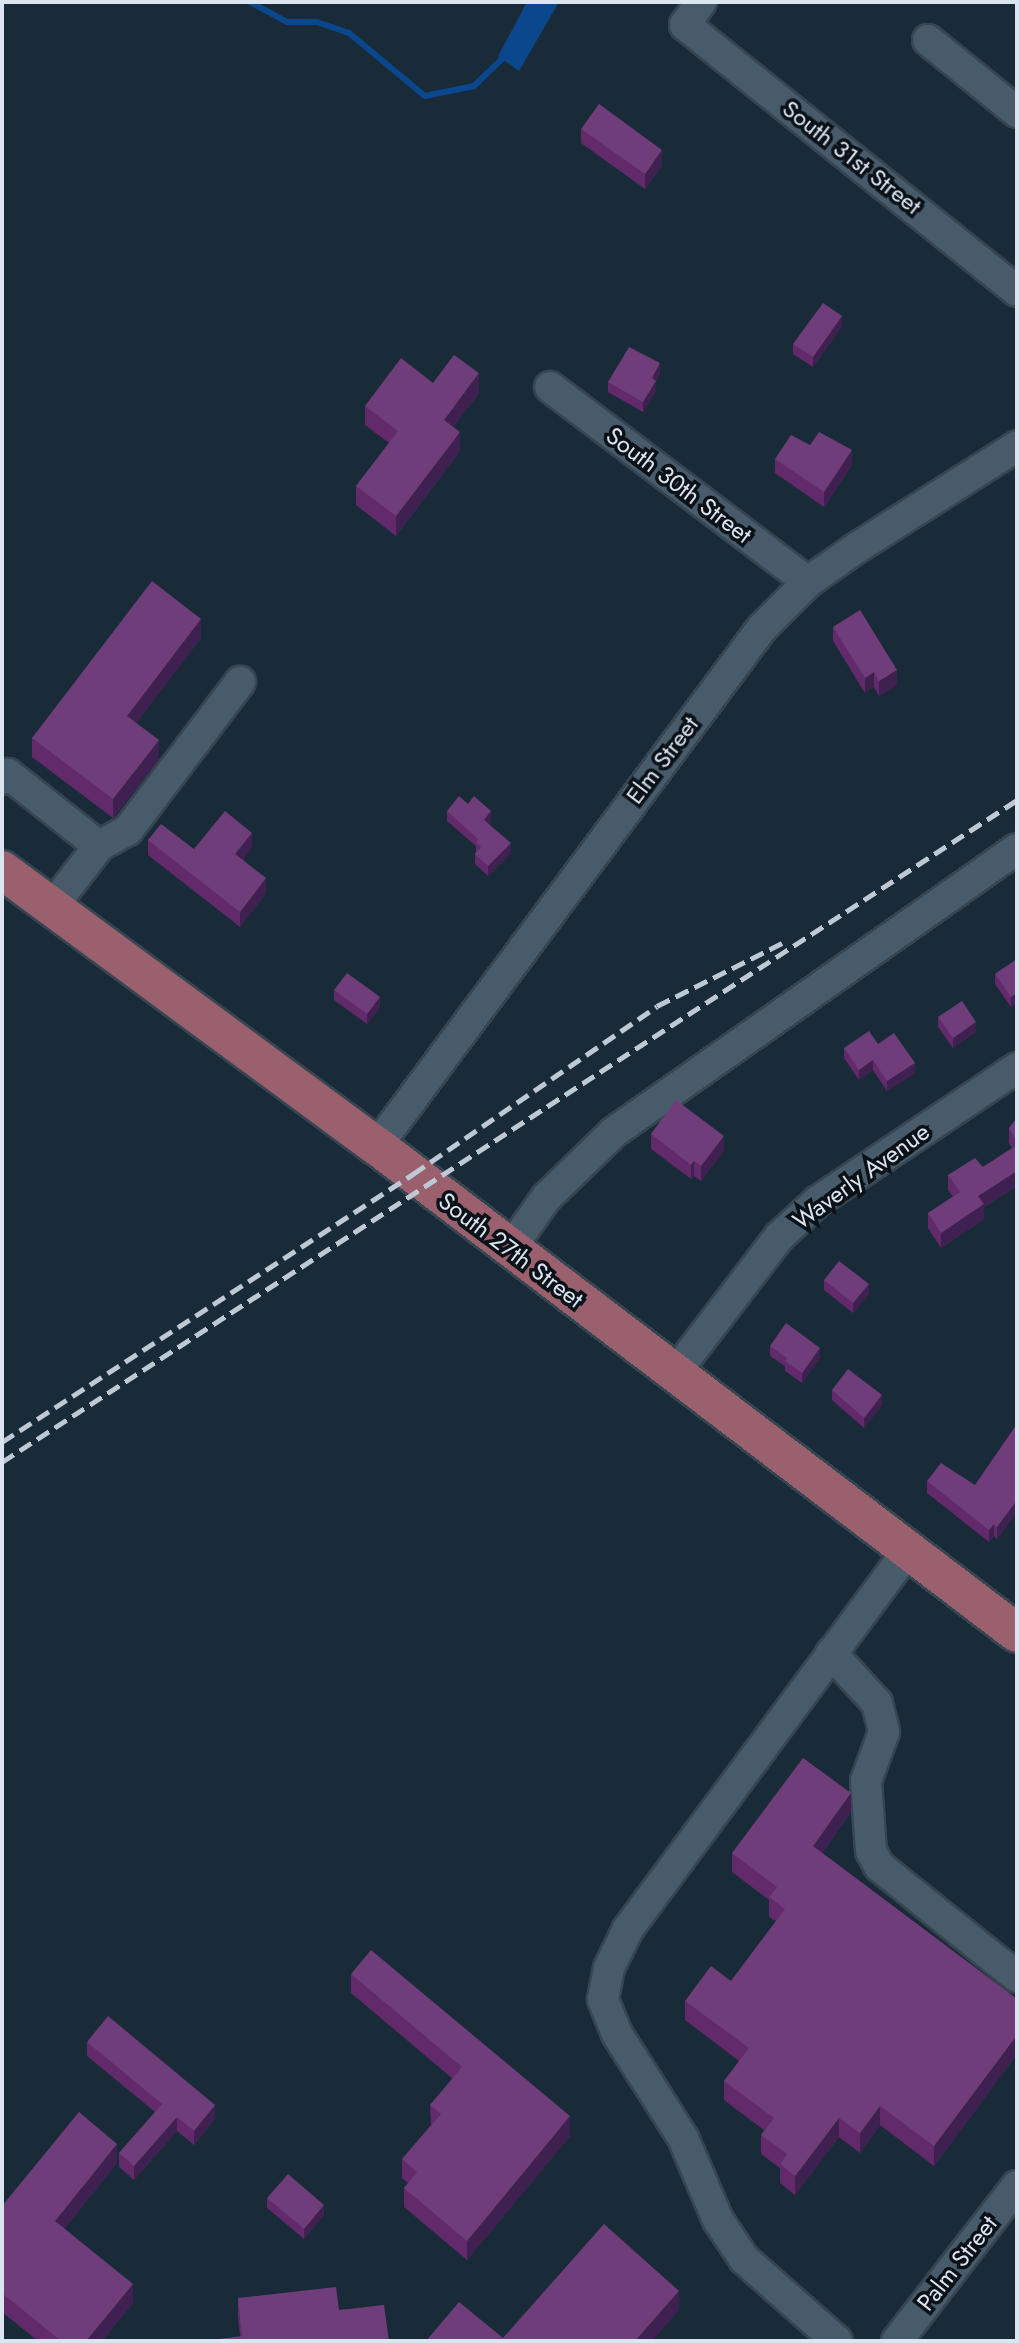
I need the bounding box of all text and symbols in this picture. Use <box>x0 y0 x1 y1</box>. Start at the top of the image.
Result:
street label: South 31st Street <box>777 94 927 220</box>
street label: South 30th Street <box>601 421 757 549</box>
street label: Elm Street <box>620 711 704 809</box>
street label: Waverly Avenue <box>787 1117 935 1235</box>
street label: South 27th Street <box>433 1186 589 1314</box>
street label: Palm Street <box>911 2210 1003 2316</box>

